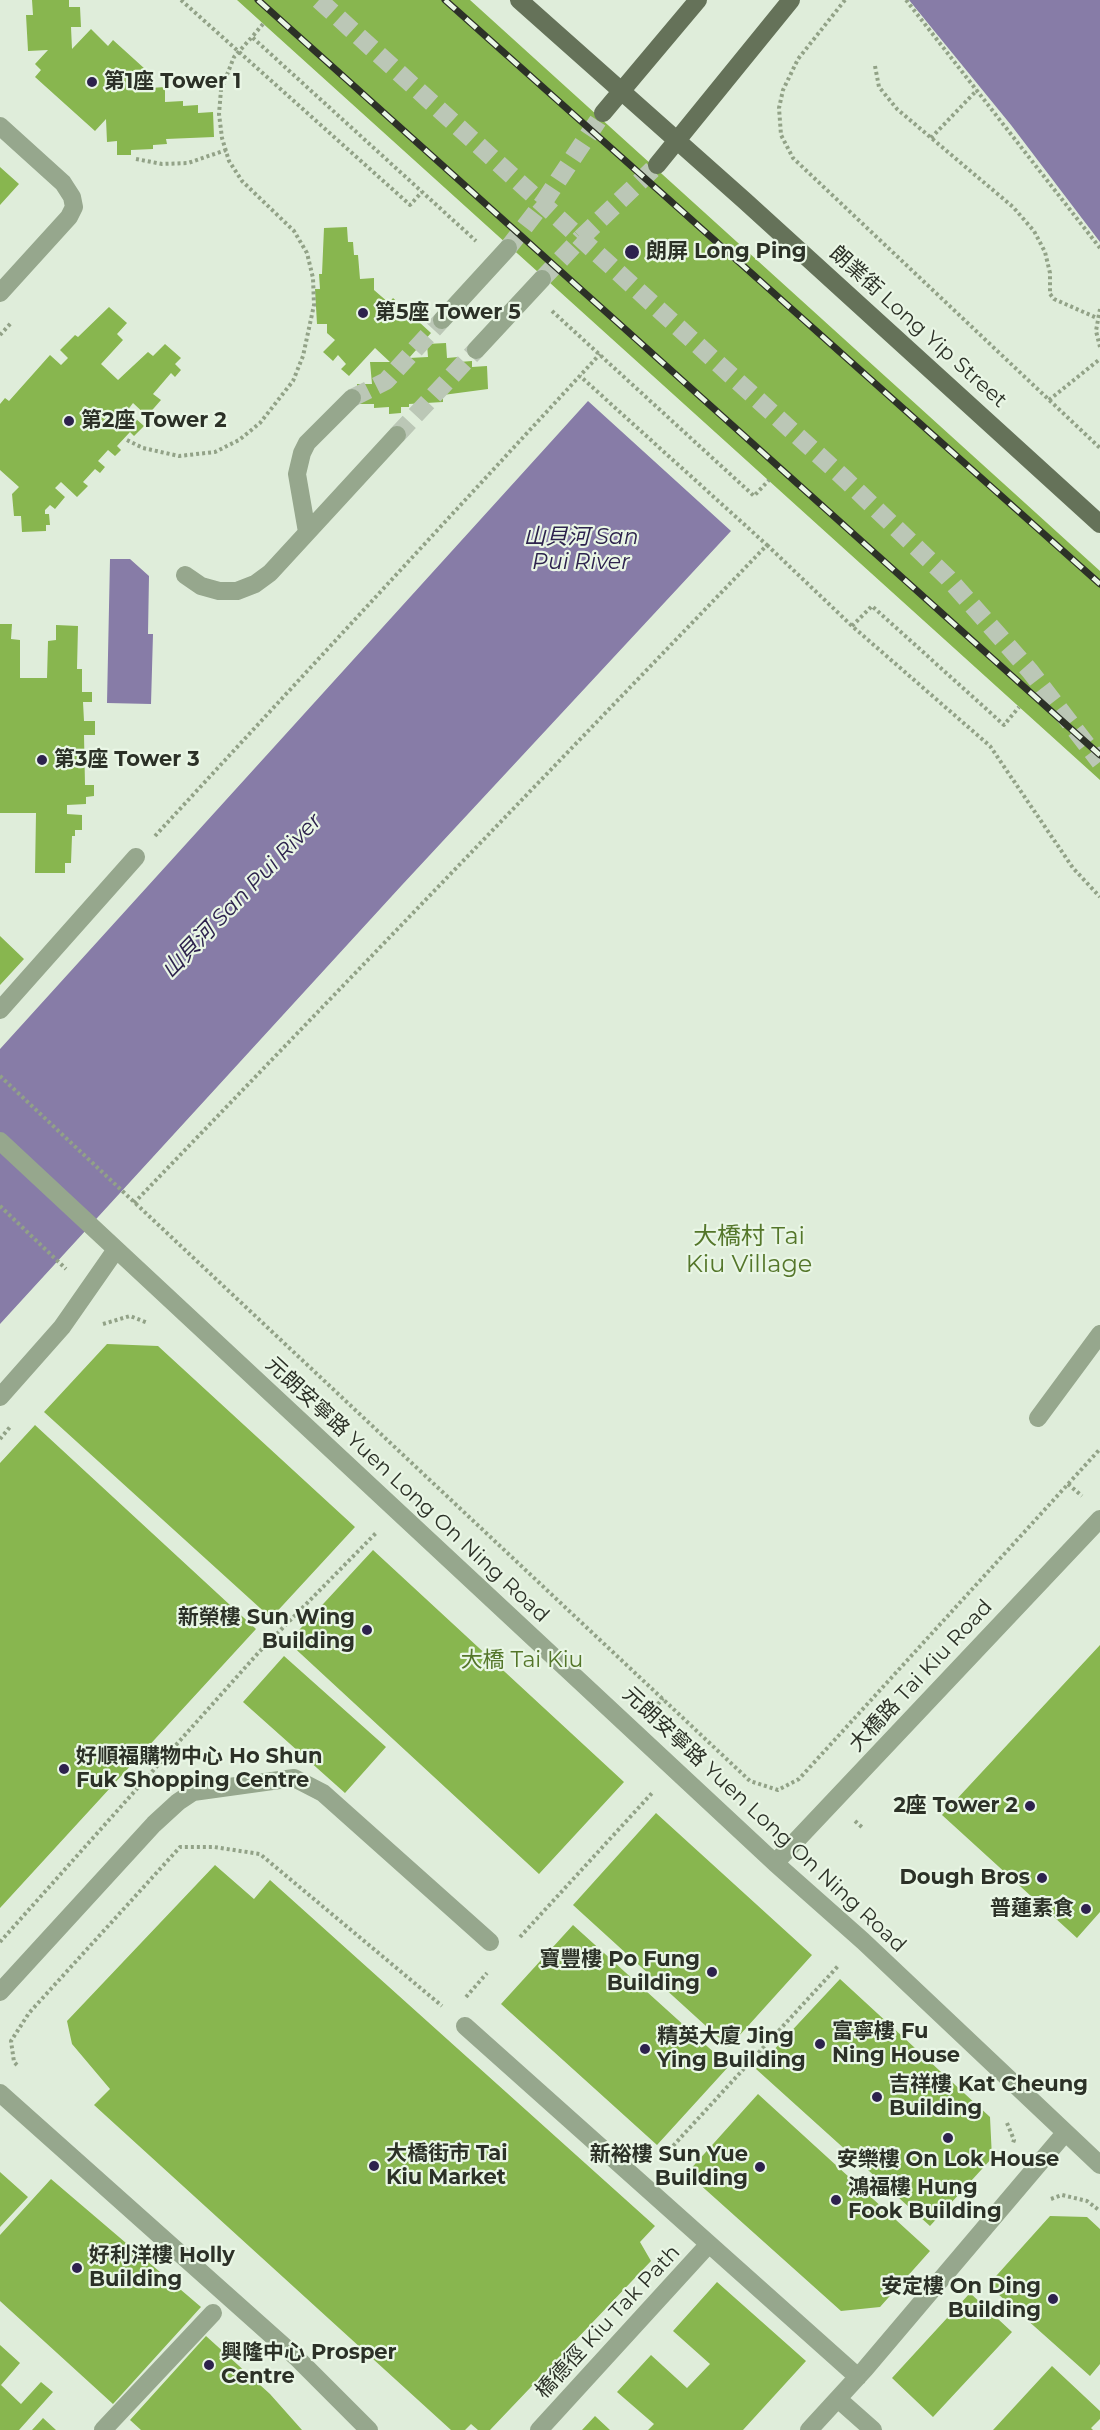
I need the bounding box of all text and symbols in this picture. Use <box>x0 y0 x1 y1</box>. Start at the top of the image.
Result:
place label: 第1座 Tower 1 <box>104 69 241 95</box>
marker: 第1座 Tower 1 <box>85 75 99 89</box>
place label: 朗屏 Long Ping <box>646 239 807 265</box>
street label: 朗業街 Long Yip Street <box>824 241 1012 413</box>
marker: 朗屏 Long Ping <box>623 243 641 261</box>
place label: 第5座 Tower 5 <box>375 300 521 326</box>
marker: 第5座 Tower 5 <box>356 306 370 320</box>
place label: 第2座 Tower 2 <box>81 408 227 434</box>
marker: 第2座 Tower 2 <box>62 414 76 428</box>
water label: 山貝河 San Pui River <box>523 525 639 576</box>
place label: 第3座 Tower 3 <box>54 747 200 773</box>
marker: 第3座 Tower 3 <box>35 753 49 767</box>
water label: 山貝河 San Pui River <box>157 808 327 984</box>
district label: 大橋村 Tai Kiu Village <box>677 1223 821 1279</box>
street label: 元朗安寧路 Yuen Long On Ning Road <box>260 1352 554 1628</box>
street label: 大橋路 Tai Kiu Road <box>844 1595 998 1757</box>
place label: 新榮樓 Sun Wing Building <box>178 1605 355 1655</box>
marker: 新榮樓 Sun Wing Building <box>360 1623 374 1637</box>
district label: 大橋 Tai Kiu <box>461 1648 583 1674</box>
street label: 元朗安寧路 Yuen Long On Ning Road <box>617 1682 911 1958</box>
place label: 好順福購物中心 Ho Shun Fuk Shopping Centre <box>76 1744 322 1794</box>
marker: 好順福購物中心 Ho Shun Fuk Shopping Centre <box>57 1762 71 1776</box>
place label: 2座 Tower 2 <box>893 1793 1018 1819</box>
marker: 2座 Tower 2 <box>1023 1799 1037 1813</box>
place label: Dough Bros <box>899 1865 1030 1891</box>
marker: Dough Bros <box>1035 1871 1049 1885</box>
place label: 普蓮素食 <box>990 1896 1074 1922</box>
marker: 普蓮素食 <box>1079 1902 1093 1916</box>
place label: 寶豐樓 Po Fung Building <box>539 1947 700 1997</box>
marker: 寶豐樓 Po Fung Building <box>705 1965 719 1979</box>
place label: 富寧樓 Fu Ning House <box>832 2019 960 2069</box>
place label: 精英大廈 Jing Ying Building <box>657 2024 806 2074</box>
marker: 富寧樓 Fu Ning House <box>813 2037 827 2051</box>
marker: 精英大廈 Jing Ying Building <box>638 2042 652 2056</box>
place label: 吉祥樓 Kat Cheung Building <box>889 2072 1088 2122</box>
marker: 吉祥樓 Kat Cheung Building <box>870 2090 884 2104</box>
marker: 安樂樓 On Lok House <box>941 2131 955 2145</box>
place label: 大橋街市 Tai Kiu Market <box>386 2141 508 2191</box>
place label: 新裕樓 Sun Yue Building <box>590 2142 748 2192</box>
place label: 安樂樓 On Lok House <box>837 2147 1059 2173</box>
marker: 大橋街市 Tai Kiu Market <box>367 2159 381 2173</box>
marker: 新裕樓 Sun Yue Building <box>753 2160 767 2174</box>
place label: 鴻福樓 Hung Fook Building <box>848 2175 1002 2225</box>
marker: 鴻福樓 Hung Fook Building <box>829 2193 843 2207</box>
street label: 橋德徑 Kiu Tak Path <box>530 2240 686 2404</box>
place label: 好利洋樓 Holly Building <box>89 2243 235 2293</box>
marker: 好利洋樓 Holly Building <box>70 2261 84 2275</box>
place label: 安定樓 On Ding Building <box>881 2274 1041 2324</box>
marker: 安定樓 On Ding Building <box>1046 2292 1060 2306</box>
place label: 興隆中心 Prosper Centre <box>221 2340 397 2390</box>
marker: 興隆中心 Prosper Centre <box>202 2358 216 2372</box>

